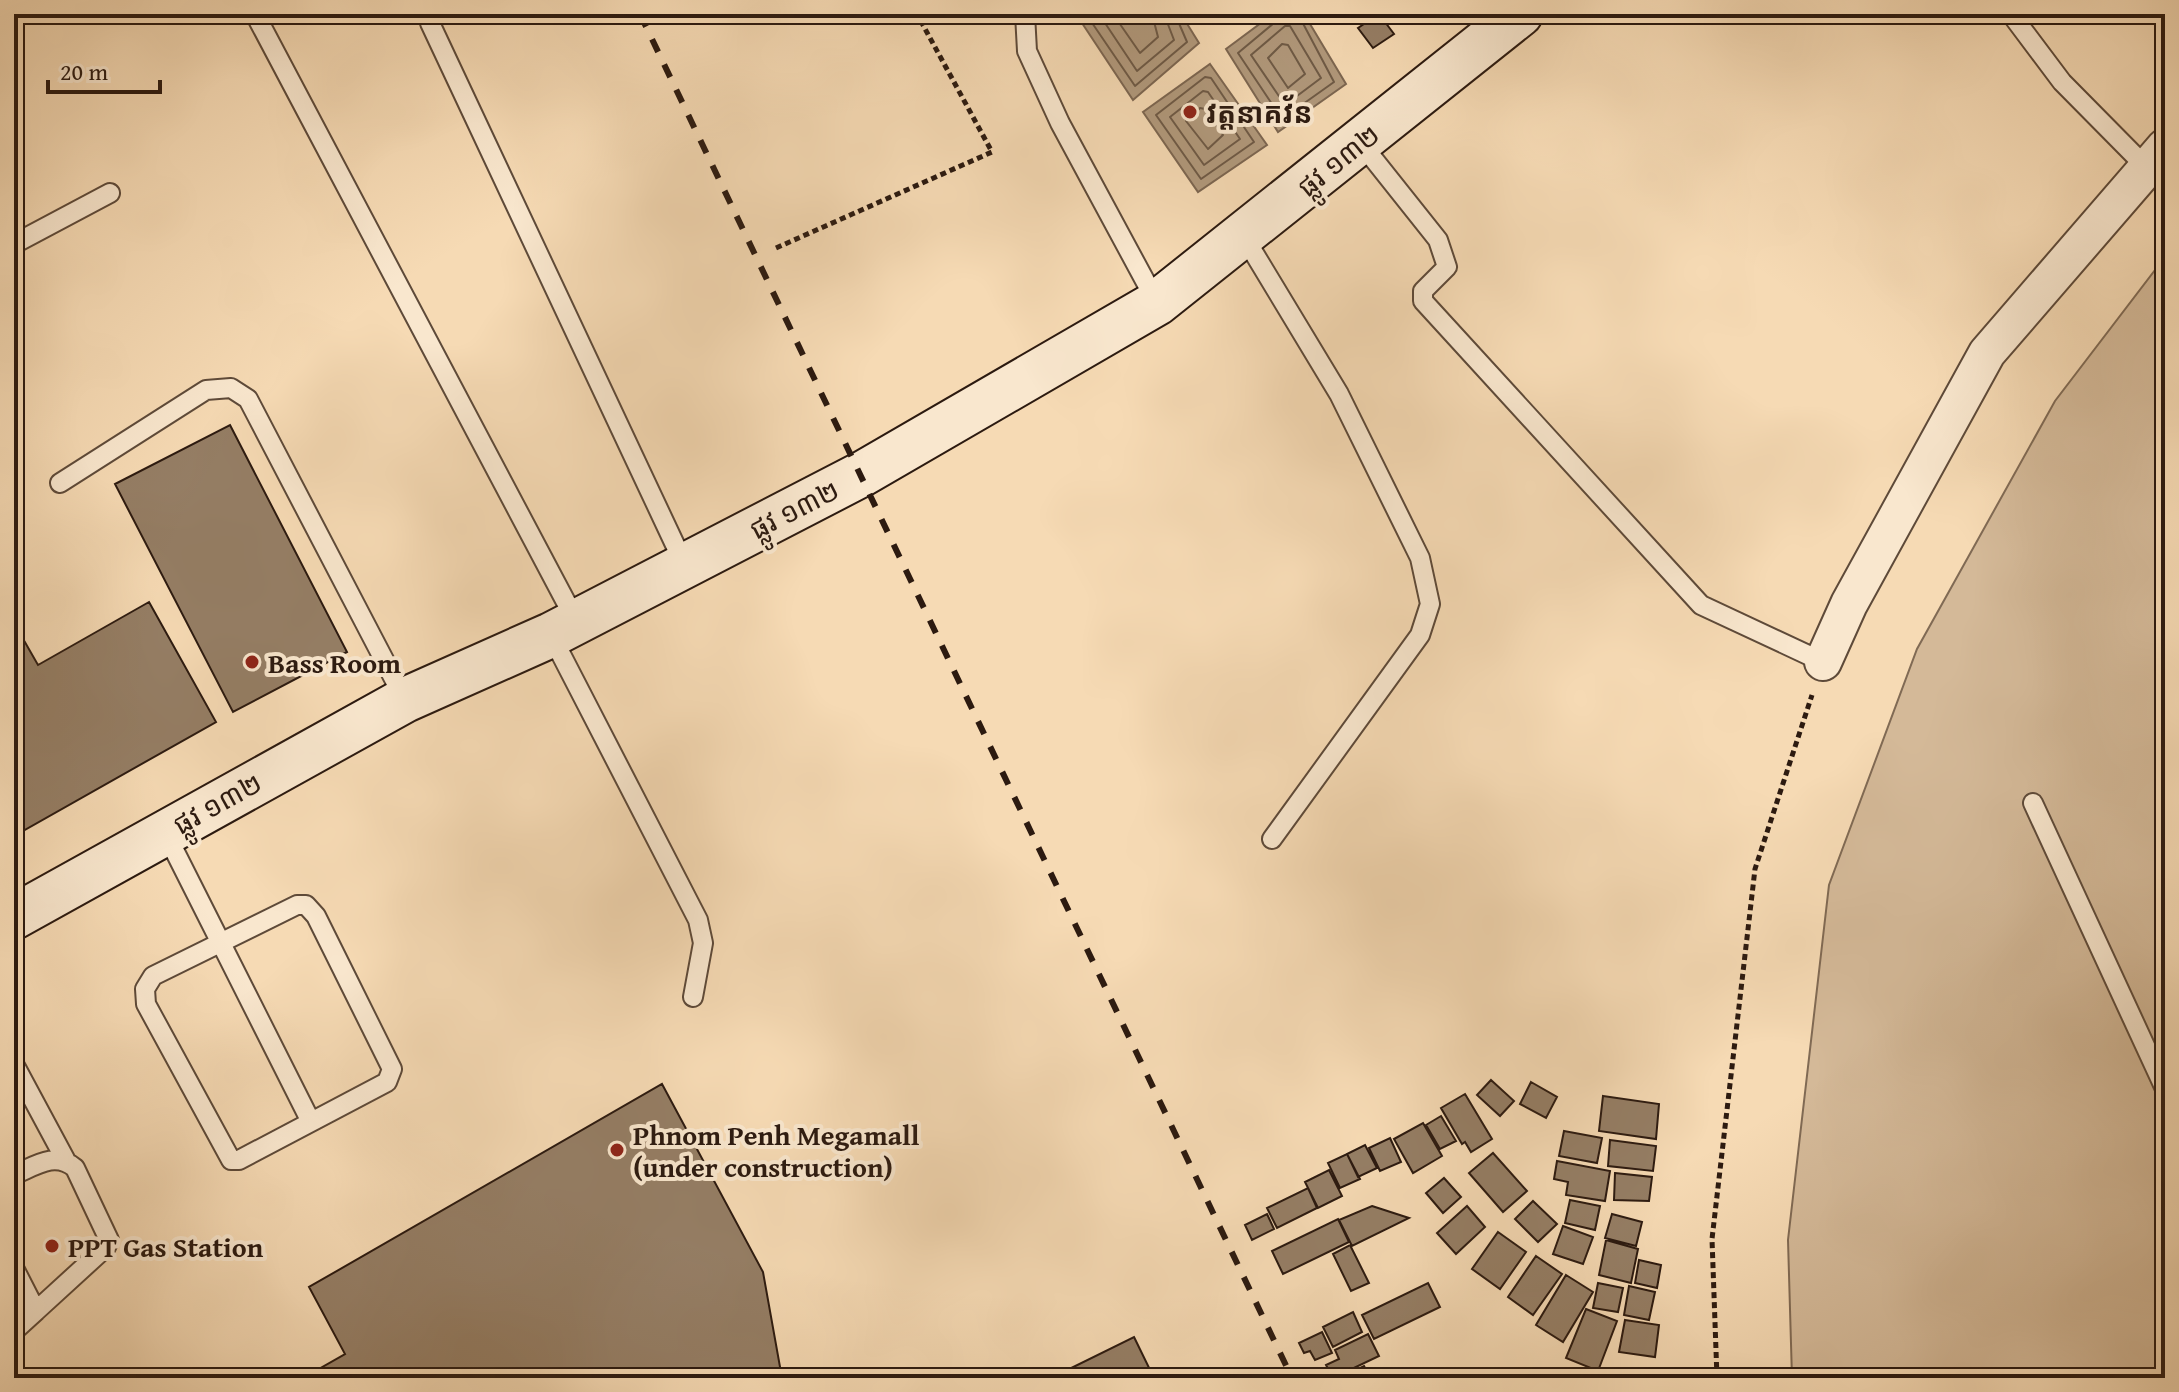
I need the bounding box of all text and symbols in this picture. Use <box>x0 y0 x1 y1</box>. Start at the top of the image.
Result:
scale bar <box>48 44 160 94</box>
text: 20 m <box>60 54 108 89</box>
place label: វត្តនាគវ័ន <box>1206 92 1312 133</box>
marker: វត្តនាគវ័ន <box>1181 103 1199 121</box>
street label: ផ្លូវ ១៣២ <box>1288 114 1392 210</box>
street label: ផ្លូវ ១៣២ <box>742 469 848 554</box>
place label: Bass Room <box>268 642 401 683</box>
marker: Bass Room <box>243 653 261 671</box>
street label: ផ្លូវ ១៣២ <box>165 762 271 849</box>
place label: Phnom Penh Megamall (under construction) <box>633 1114 920 1187</box>
marker: Phnom Penh Megamall (under construction) <box>608 1141 626 1159</box>
place label: PPT Gas Station <box>68 1226 264 1267</box>
marker: PPT Gas Station <box>43 1237 61 1255</box>

